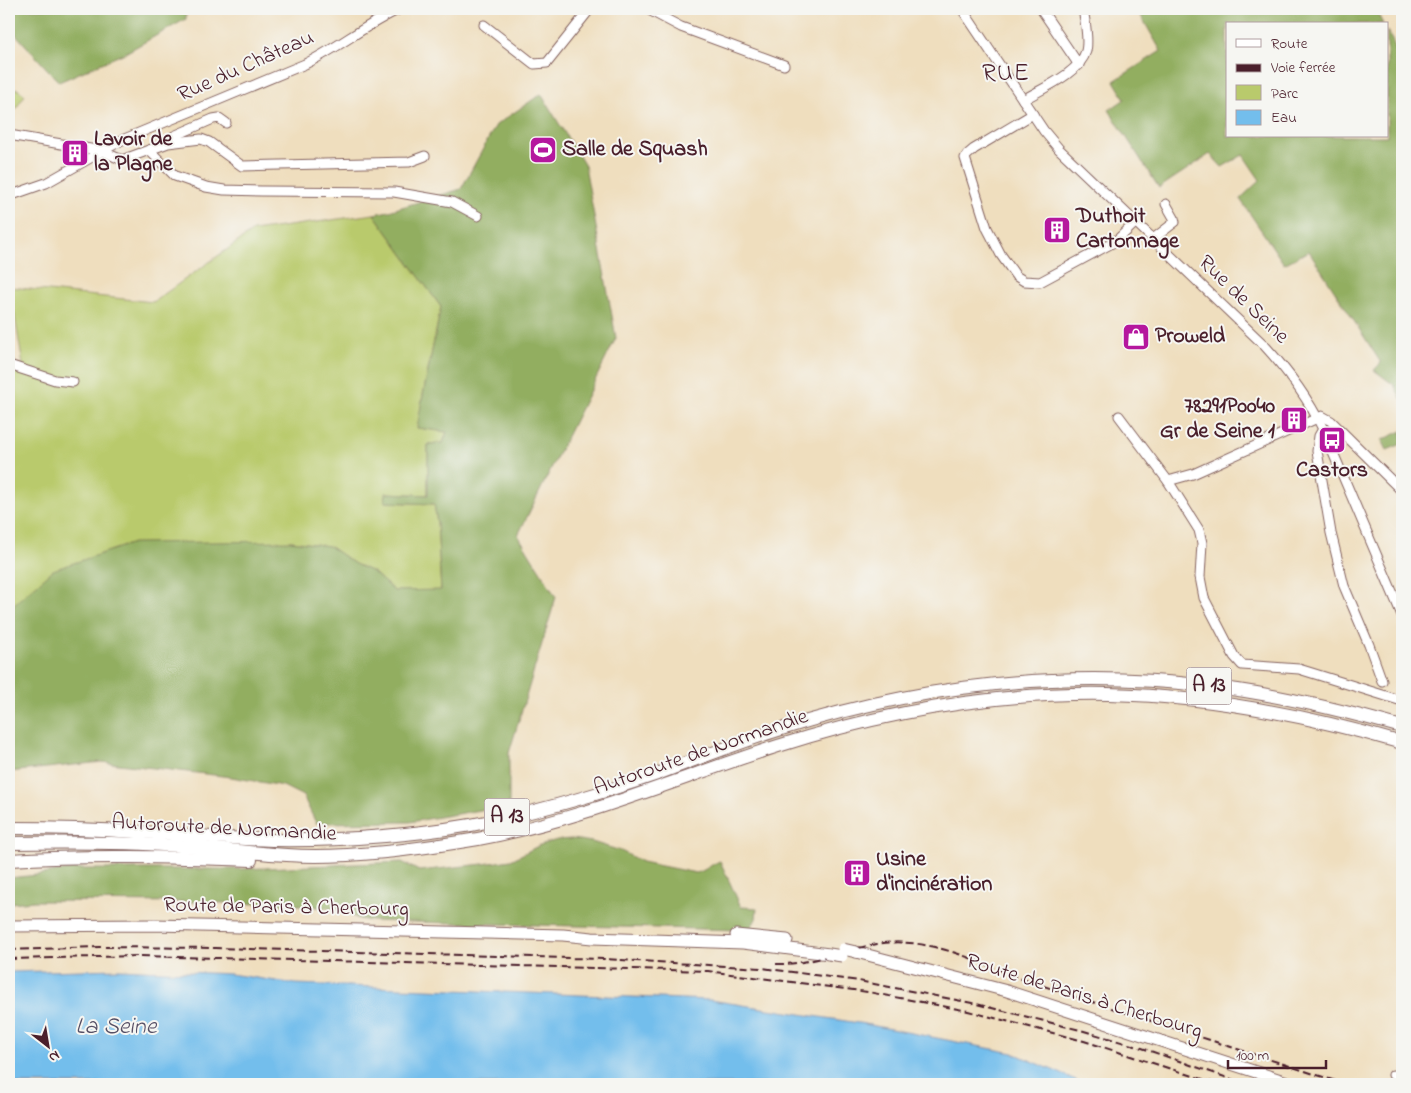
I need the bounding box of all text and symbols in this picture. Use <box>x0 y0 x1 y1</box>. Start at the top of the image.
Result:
legend <box>1226 22 1388 138</box>
street label: Rue du Château <box>173 23 319 111</box>
text: Route <box>1271 33 1308 55</box>
district label: RUE <box>982 56 1030 92</box>
text: Voie ferrée <box>1270 57 1336 79</box>
text: Parc <box>1271 83 1299 105</box>
text: Eau <box>1271 107 1297 129</box>
place label: Lavoir de la Plagne <box>94 124 174 182</box>
place label: Salle de Squash <box>562 134 708 166</box>
sports icon: Salle de Squash <box>528 135 558 165</box>
building icon: Lavoir de la Plagne <box>60 138 90 168</box>
place label: Duthoit Cartonnage <box>1075 201 1180 259</box>
building icon: Duthoit Cartonnage <box>1042 215 1072 245</box>
street label: Rue de Seine <box>1190 248 1296 352</box>
place label: Proweld <box>1155 321 1226 353</box>
shop icon: Proweld <box>1121 322 1151 352</box>
place label: 78291P0040 Gr de Seine 1 <box>1160 391 1275 448</box>
building icon: 78291P0040 Gr de Seine 1 <box>1279 405 1309 435</box>
bus stop icon: Castors <box>1317 425 1347 455</box>
place label: Castors <box>1296 455 1368 487</box>
road number: A 13 <box>1186 668 1232 704</box>
street label: Autoroute de Normandie <box>589 701 813 805</box>
road number: A 13 <box>484 799 530 836</box>
street label: Autoroute de Normandie <box>111 807 337 851</box>
place label: Usine d'incinération <box>876 844 992 901</box>
building icon: Usine d'incinération <box>842 858 872 888</box>
street label: Route de Paris à Cherbourg <box>163 890 409 927</box>
street label: Route de Paris à Cherbourg <box>962 946 1206 1049</box>
water label: La Seine <box>76 1010 158 1045</box>
north arrow <box>22 1020 72 1070</box>
scale bar <box>1228 1038 1326 1070</box>
text: N <box>44 1044 63 1067</box>
text: 100 m <box>1236 1045 1269 1067</box>

